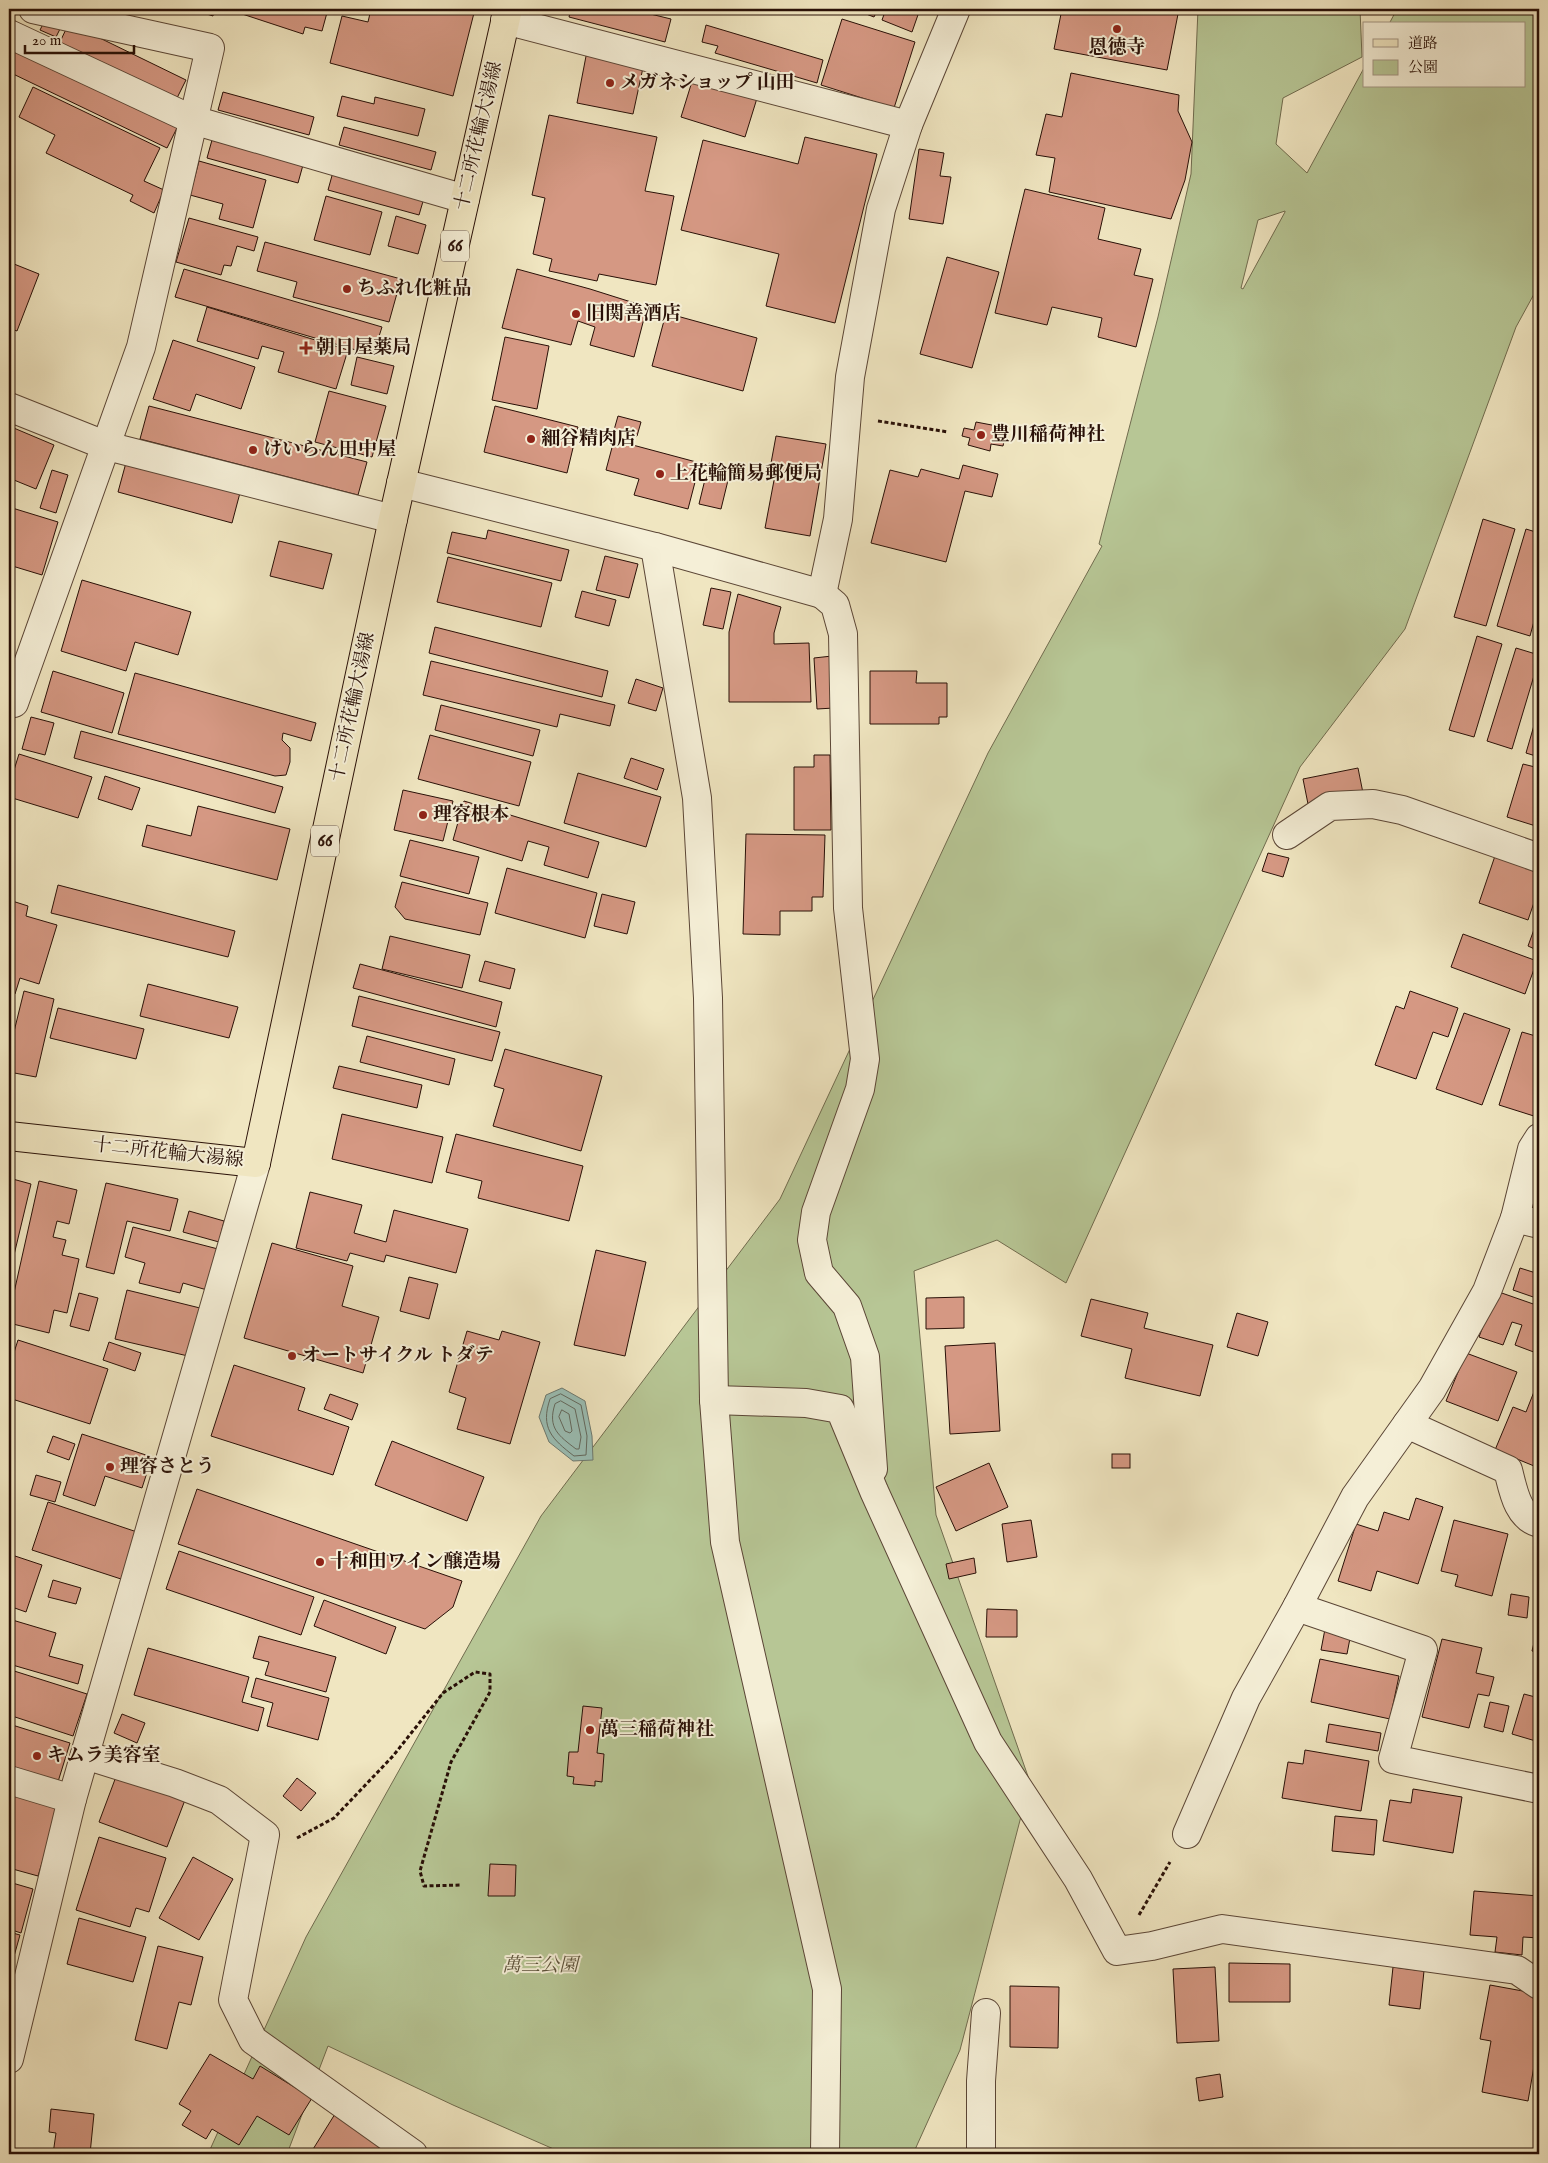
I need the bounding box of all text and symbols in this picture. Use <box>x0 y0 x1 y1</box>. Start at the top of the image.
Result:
scale bar <box>25 22 134 54</box>
legend <box>1363 22 1526 88</box>
marker: 恩徳寺 <box>1111 23 1123 35</box>
text: 20 m <box>32 31 62 50</box>
text: 道路 <box>1408 34 1438 53</box>
place label: 恩徳寺 <box>1088 36 1146 60</box>
text: 公園 <box>1408 58 1438 77</box>
street label: 十二所花輪大湯線 <box>450 59 508 213</box>
place label: メガネショップ 山田 <box>620 71 795 95</box>
marker: メガネショップ 山田 <box>604 77 616 89</box>
road number: 66 <box>441 230 469 262</box>
place label: ちふれ化粧品 <box>357 277 471 301</box>
marker: ちふれ化粧品 <box>341 283 353 295</box>
place label: 旧関善酒店 <box>586 302 681 326</box>
marker: 旧関善酒店 <box>570 308 582 320</box>
place label: 朝日屋薬局 <box>316 336 411 360</box>
marker: 朝日屋薬局 <box>300 342 312 354</box>
place label: 豊川稲荷神社 <box>991 423 1105 447</box>
place label: 細谷精肉店 <box>541 427 636 451</box>
marker: 豊川稲荷神社 <box>975 429 987 441</box>
marker: 細谷精肉店 <box>525 433 537 445</box>
place label: けいらん田中屋 <box>263 438 396 462</box>
marker: けいらん田中屋 <box>247 444 259 456</box>
place label: 上花輪簡易郵便局 <box>670 462 822 486</box>
marker: 上花輪簡易郵便局 <box>654 468 666 480</box>
street label: 十二所花輪大湯線 <box>325 630 381 784</box>
place label: 理容根本 <box>433 803 509 827</box>
marker: 理容根本 <box>417 809 429 821</box>
road number: 66 <box>311 826 339 856</box>
street label: 十二所花輪大湯線 <box>91 1133 245 1173</box>
place label: オートサイクル トダテ <box>302 1344 494 1368</box>
marker: オートサイクル トダテ <box>286 1350 298 1362</box>
place label: 理容さとう <box>120 1455 215 1479</box>
marker: 理容さとう <box>104 1461 116 1473</box>
place label: 十和田ワイン醸造場 <box>330 1550 500 1574</box>
marker: 十和田ワイン醸造場 <box>314 1556 326 1568</box>
place label: 萬三稲荷神社 <box>600 1718 714 1742</box>
marker: 萬三稲荷神社 <box>584 1724 596 1736</box>
place label: キムラ美容室 <box>47 1744 161 1768</box>
marker: キムラ美容室 <box>31 1750 43 1762</box>
park label: 萬三公園 <box>502 1954 581 1978</box>

